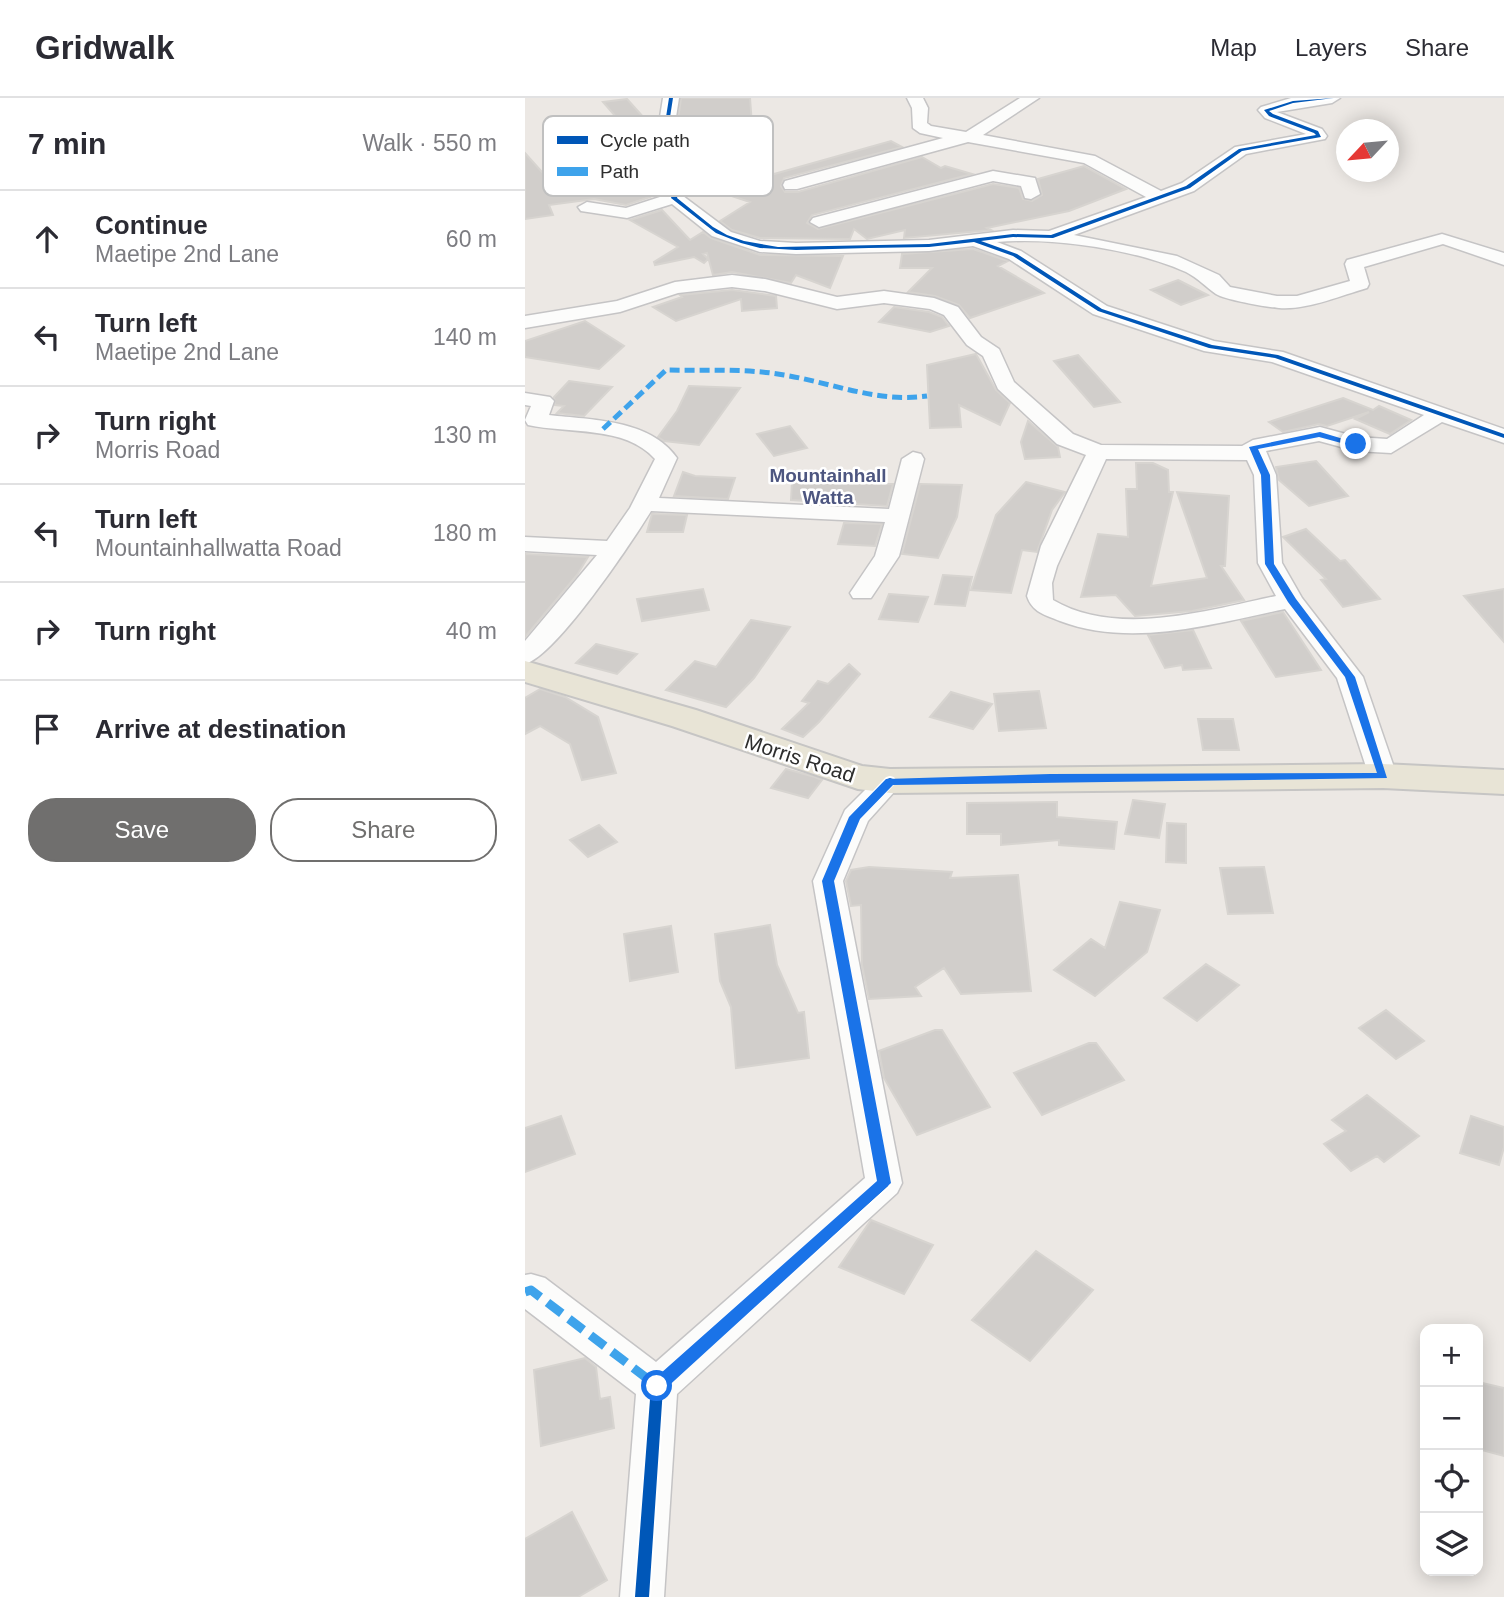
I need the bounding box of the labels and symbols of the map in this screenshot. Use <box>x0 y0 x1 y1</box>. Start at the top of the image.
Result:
legend <box>543 116 773 196</box>
north arrow <box>1336 119 1399 182</box>
text: Cycle path <box>600 130 690 151</box>
text: Path <box>600 161 639 182</box>
route end <box>1340 428 1371 459</box>
district label: Mountainhall Watta <box>769 465 887 508</box>
street label: Morris Road <box>742 729 858 787</box>
route start <box>641 1370 672 1401</box>

